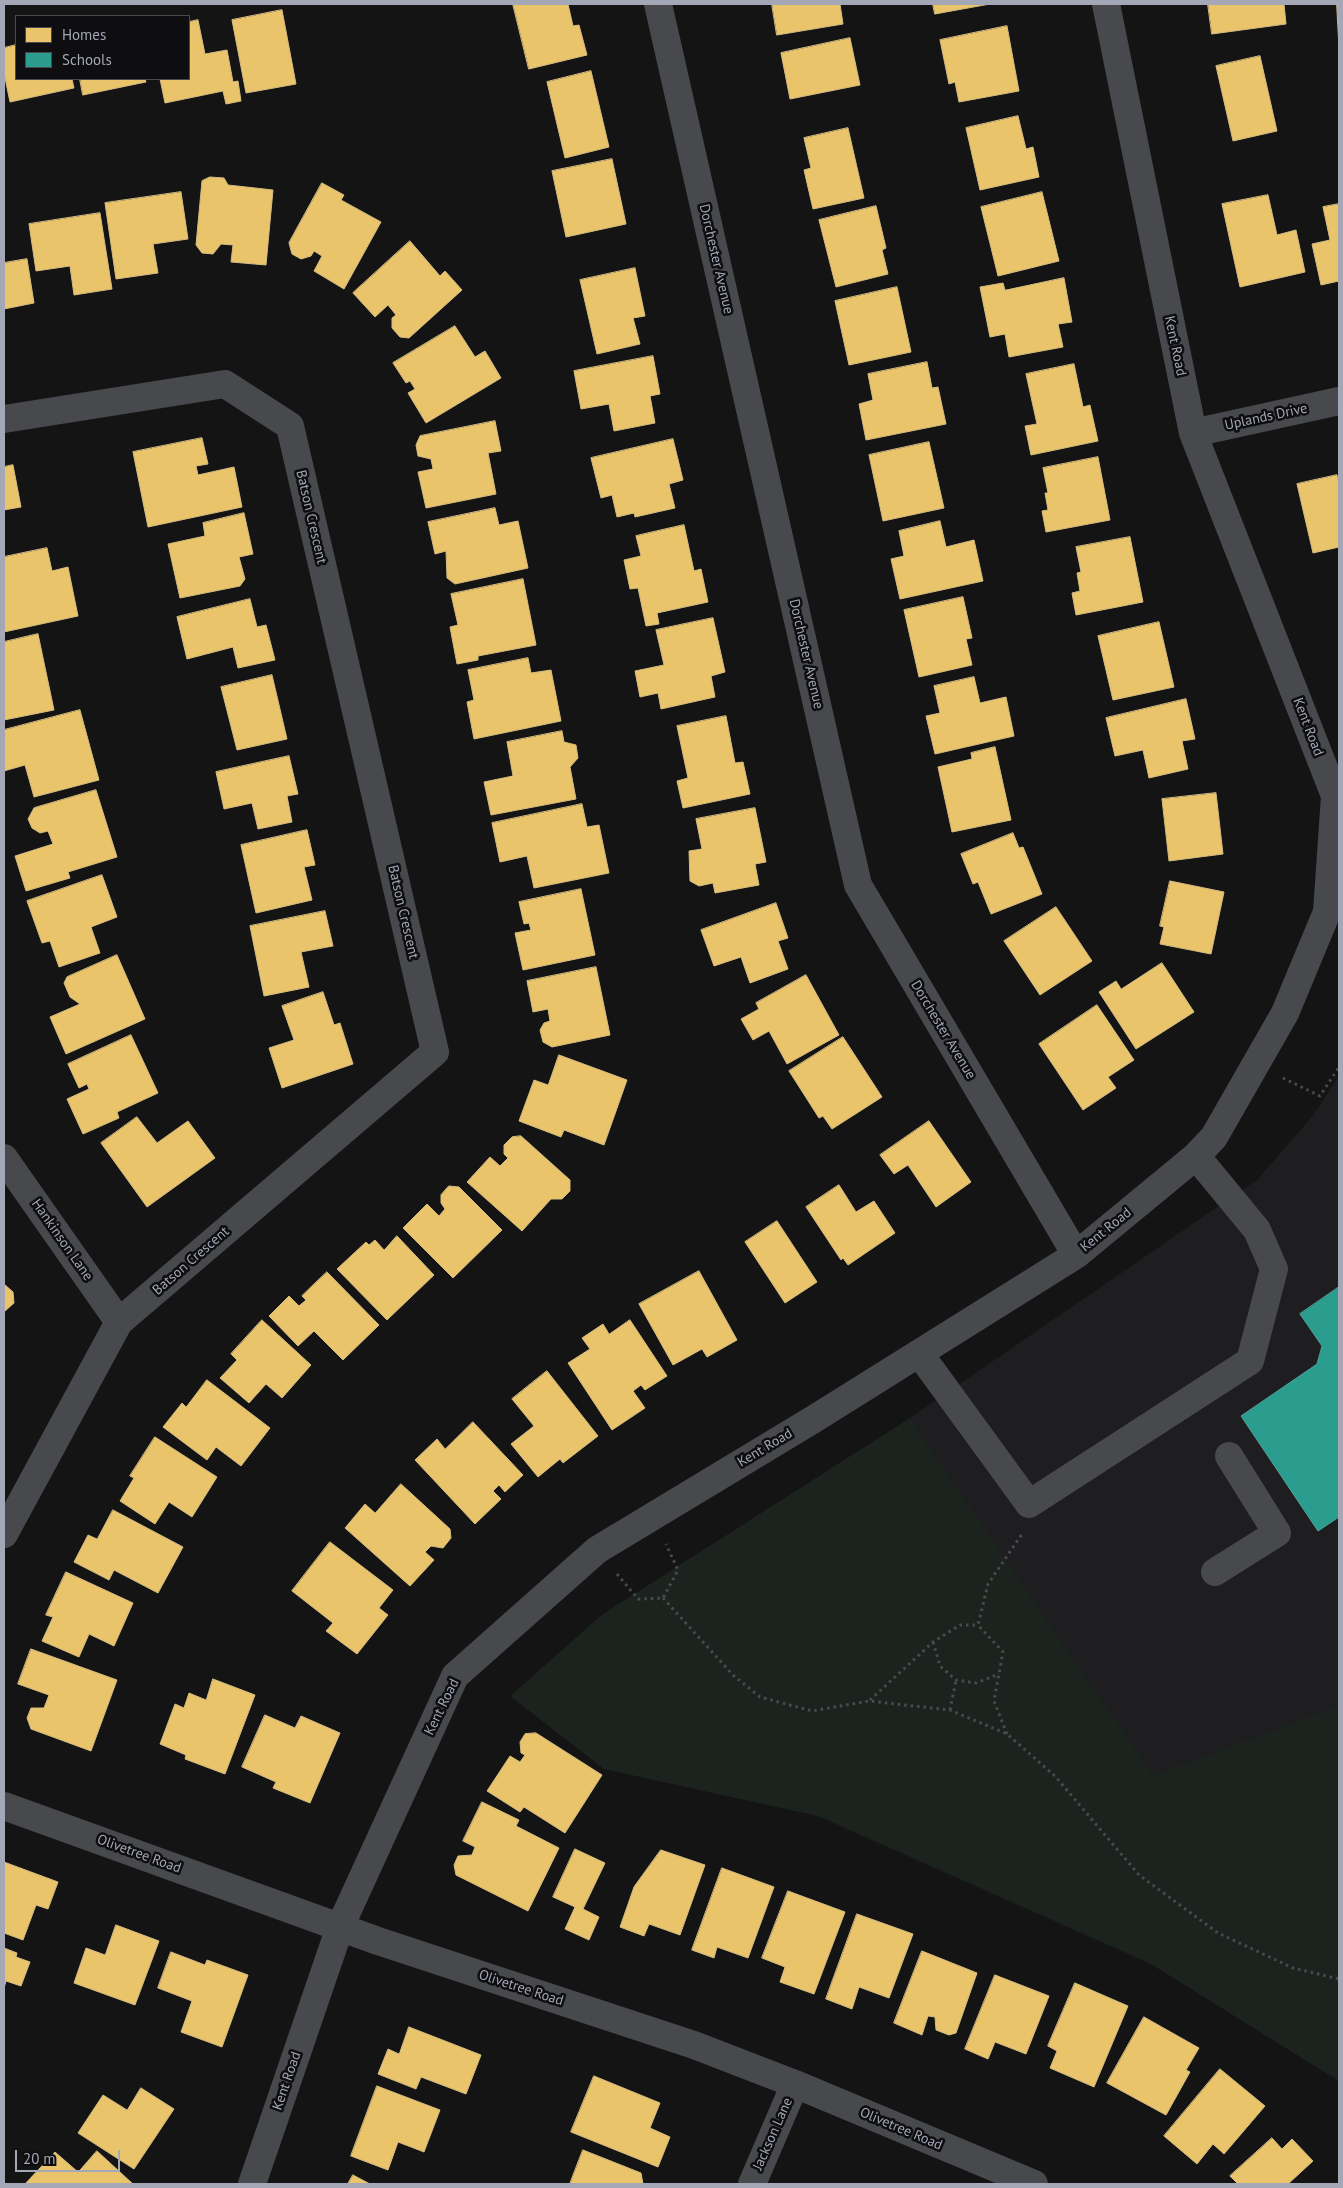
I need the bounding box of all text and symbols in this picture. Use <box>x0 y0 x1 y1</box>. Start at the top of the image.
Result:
legend <box>15 15 190 80</box>
text: Homes <box>62 25 106 44</box>
text: Schools <box>62 50 112 69</box>
street label: Dorchester Avenue <box>695 202 737 316</box>
street label: Kent Road <box>1160 315 1190 377</box>
street label: Uplands Drive <box>1223 400 1309 434</box>
street label: Batson Crescent <box>292 468 330 566</box>
street label: Dorchester Avenue <box>785 597 827 711</box>
street label: Kent Road <box>1289 696 1327 758</box>
street label: Batson Crescent <box>384 863 422 961</box>
street label: Dorchester Avenue <box>907 978 979 1082</box>
street label: Hankinson Lane <box>28 1196 96 1284</box>
street label: Kent Road <box>1077 1204 1135 1256</box>
street label: Batson Crescent <box>149 1223 233 1299</box>
street label: Kent Road <box>735 1425 795 1471</box>
street label: Kent Road <box>421 1676 463 1738</box>
street label: Olivetree Road <box>95 1831 183 1877</box>
street label: Olivetree Road <box>477 1966 565 2010</box>
street label: Kent Road <box>269 2050 305 2112</box>
street label: Jackson Lane <box>750 2095 796 2173</box>
street label: Olivetree Road <box>857 2104 945 2154</box>
scale bar <box>18 2140 122 2172</box>
text: 20 m <box>23 2149 56 2168</box>

